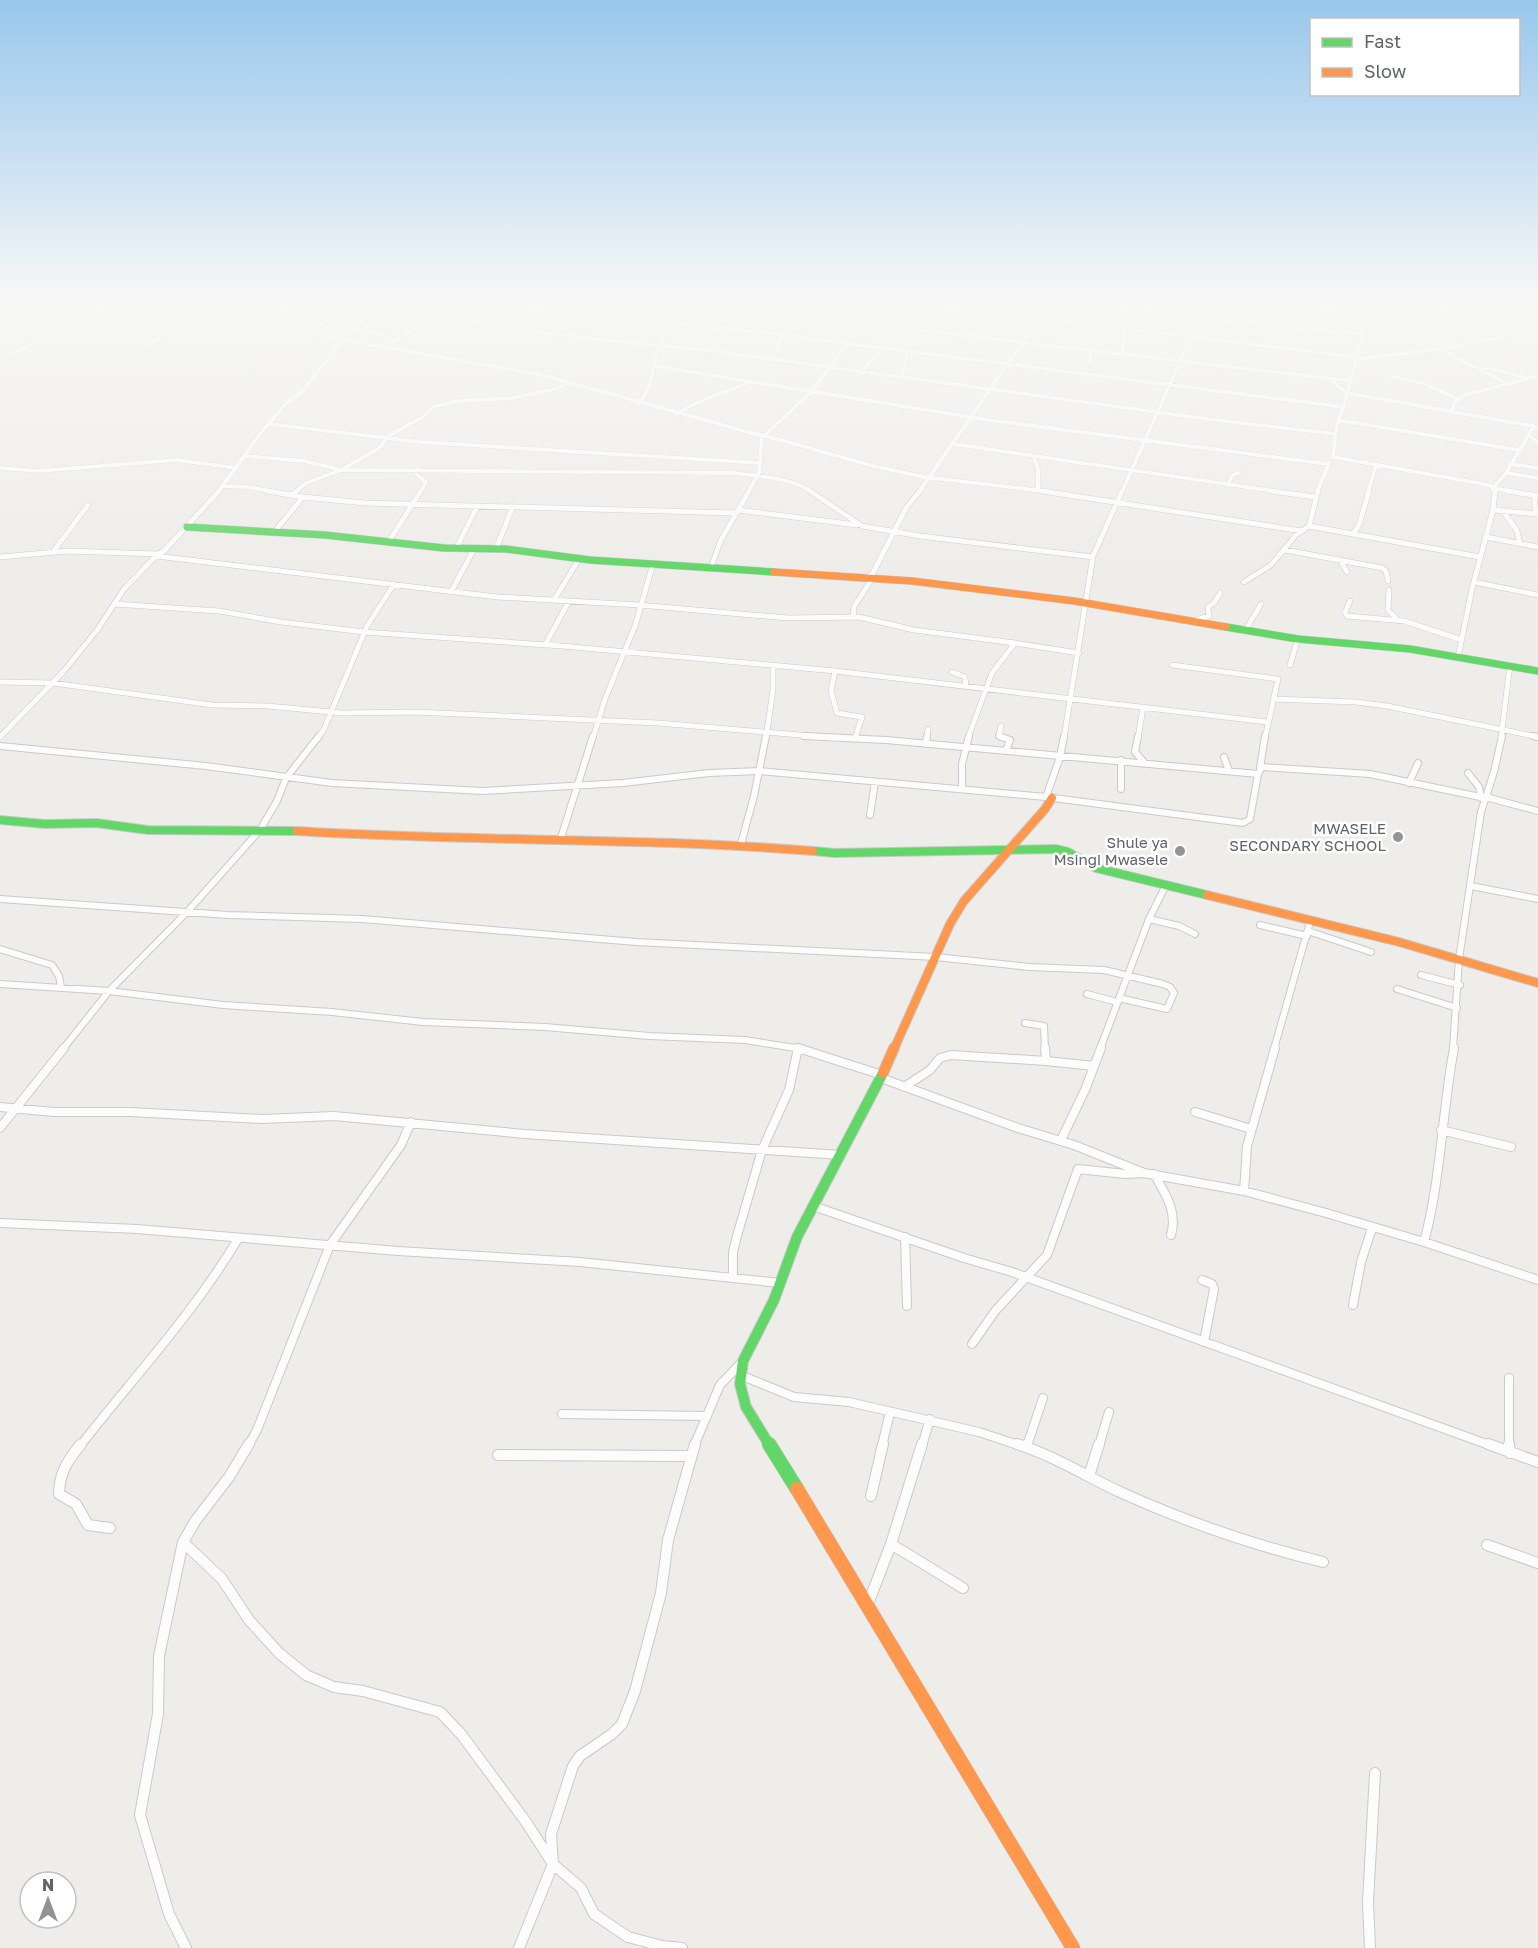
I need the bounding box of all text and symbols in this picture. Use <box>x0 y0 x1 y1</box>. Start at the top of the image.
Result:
legend <box>1310 18 1520 96</box>
text: Fast <box>1364 30 1401 52</box>
text: Slow <box>1364 60 1407 82</box>
place label: MWASELE SECONDARY SCHOOL <box>1229 819 1386 854</box>
marker: MWASELE SECONDARY SCHOOL <box>1391 830 1405 844</box>
place label: Shule ya Msingi Mwasele <box>1054 833 1168 868</box>
marker: Shule ya Msingi Mwasele <box>1173 844 1187 858</box>
north arrow <box>18 1870 78 1930</box>
text: N <box>42 1875 54 1895</box>

